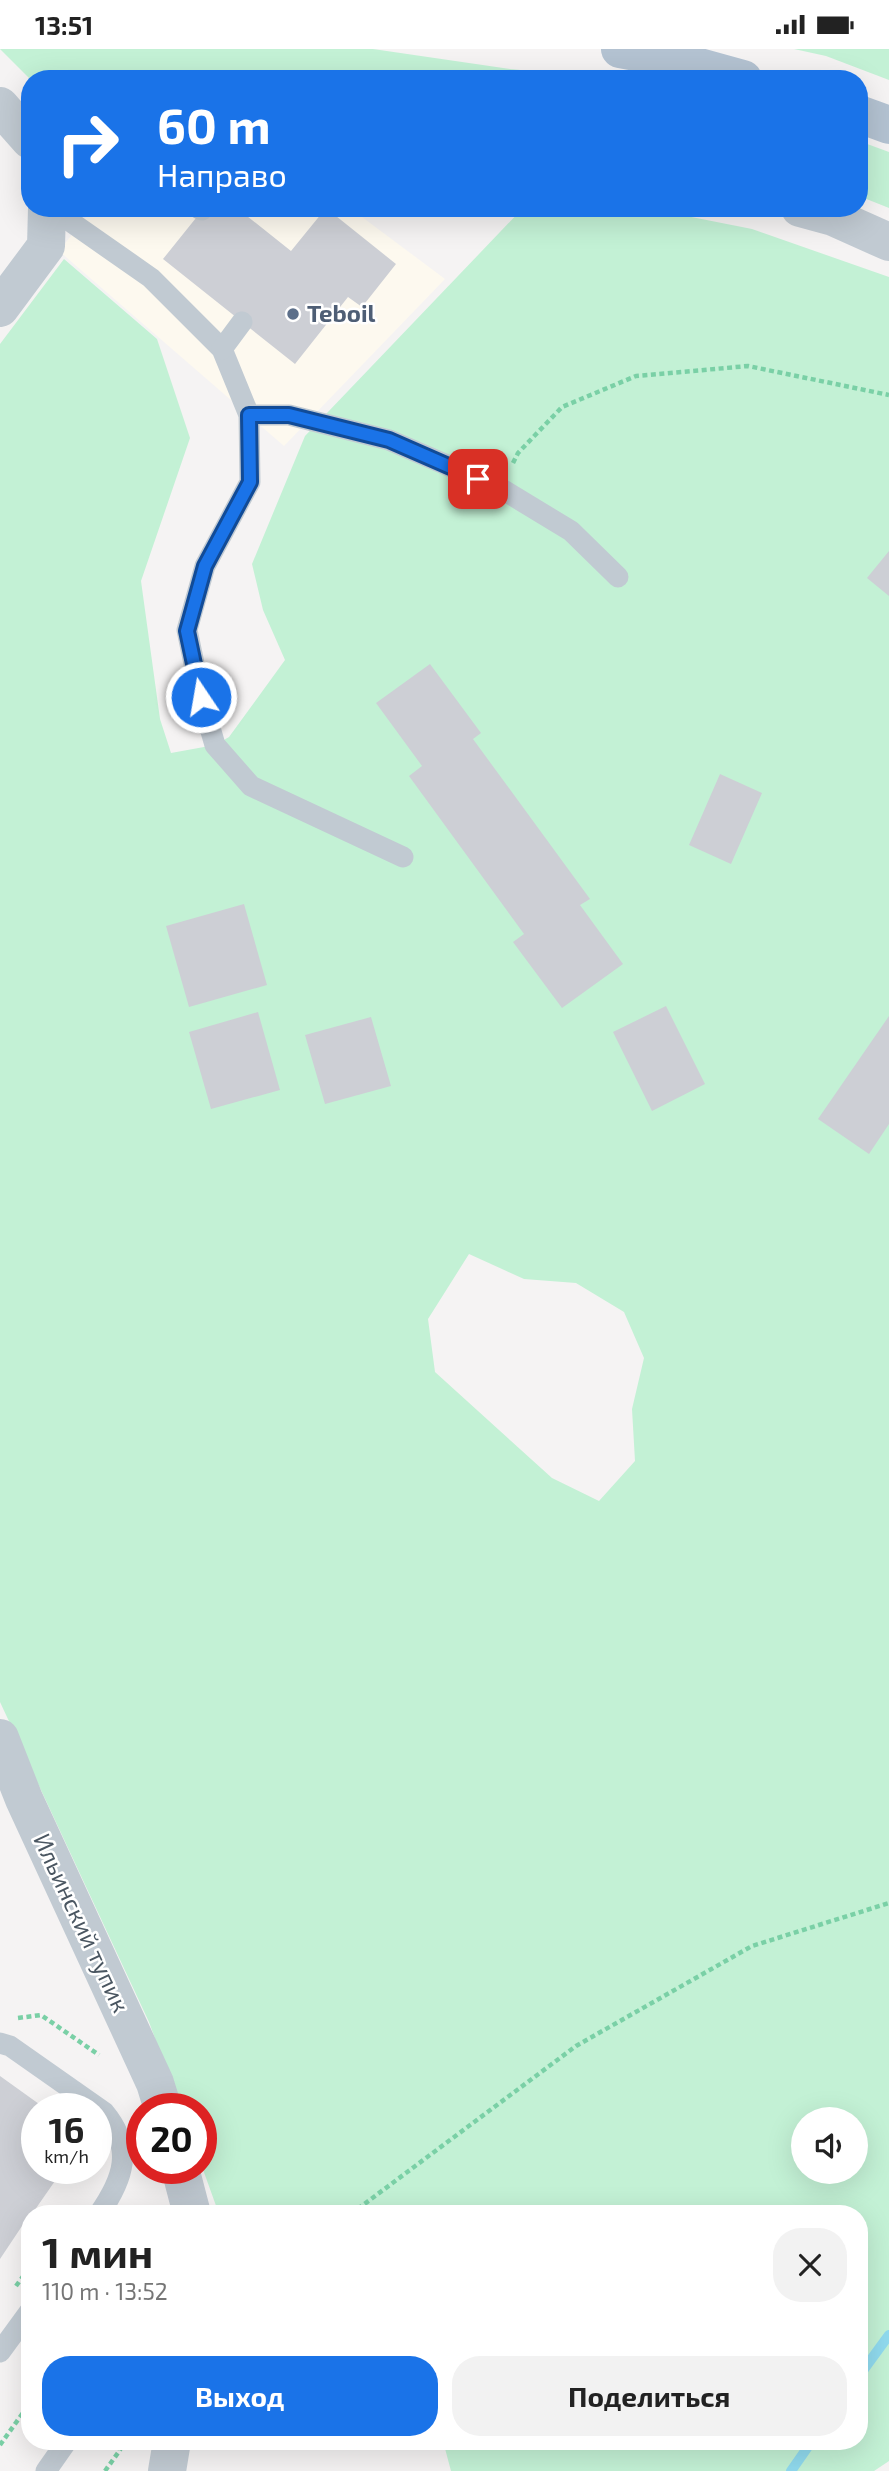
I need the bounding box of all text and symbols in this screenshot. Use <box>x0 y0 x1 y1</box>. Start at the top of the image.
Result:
text: 13:51 <box>35 9 93 40</box>
text: 60 m <box>157 95 271 154</box>
icon: right <box>42 98 133 189</box>
text: Направо <box>157 155 287 193</box>
place label: Teboil <box>307 298 376 327</box>
marker: Teboil <box>285 306 301 322</box>
pin <box>448 449 508 509</box>
icon: arrive <box>459 460 497 498</box>
position arrow <box>164 660 238 734</box>
street label: Ильинский тупик <box>27 1828 137 2017</box>
speed limit sign: 20 <box>126 2093 217 2184</box>
map controls <box>791 2107 868 2184</box>
button: sound <box>791 2107 868 2184</box>
text: 16 <box>49 2108 84 2150</box>
text: km/h <box>44 2145 89 2167</box>
text: 1 мин <box>42 2226 153 2276</box>
button: close <box>773 2228 847 2302</box>
text: 110 m · 13:52 <box>42 2277 168 2305</box>
button: Выход <box>42 2356 438 2436</box>
button: Поделиться <box>452 2356 847 2436</box>

